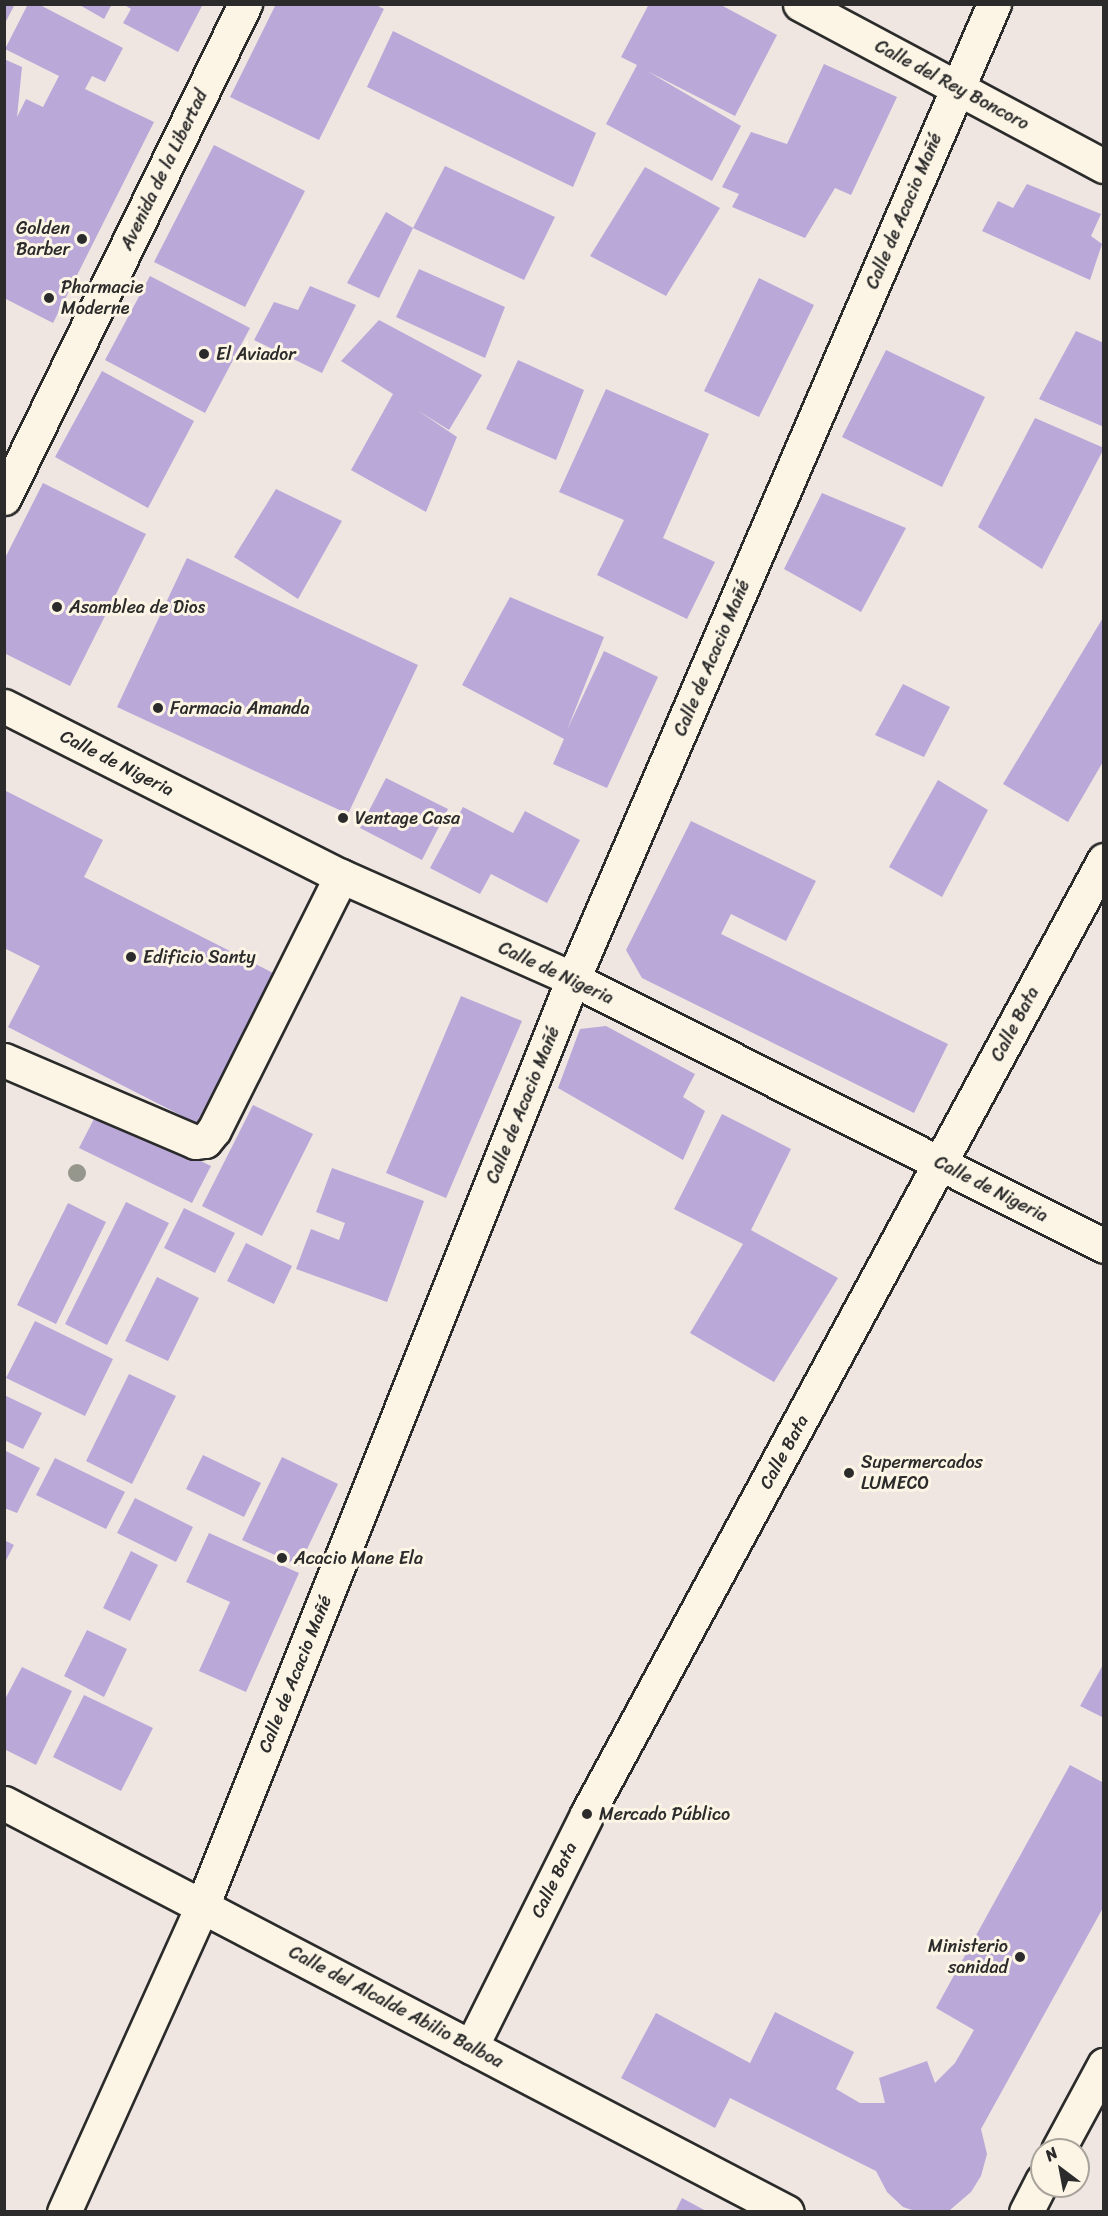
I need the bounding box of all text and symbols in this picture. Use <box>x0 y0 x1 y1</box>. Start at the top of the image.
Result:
street label: Calle del Rey Boncoro <box>871 35 1033 135</box>
street label: Avenida de la Libertad <box>116 87 212 253</box>
street label: Calle de Acacio Mañé <box>861 129 947 293</box>
place label: Golden Barber <box>16 218 70 260</box>
marker: Golden Barber <box>75 232 89 246</box>
place label: Pharmacie Moderne <box>61 277 144 320</box>
marker: Pharmacie Moderne <box>42 291 56 305</box>
place label: El Aviador <box>216 343 296 365</box>
marker: El Aviador <box>197 347 211 361</box>
street label: Calle de Acacio Mañé <box>669 576 755 740</box>
place label: Asamblea de Dios <box>69 596 206 618</box>
marker: Asamblea de Dios <box>50 600 64 614</box>
place label: Farmacia Amanda <box>170 697 310 719</box>
marker: Farmacia Amanda <box>151 701 165 715</box>
street label: Calle de Nigeria <box>56 725 178 801</box>
place label: Ventage Casa <box>355 807 460 829</box>
marker: Ventage Casa <box>336 811 350 825</box>
street label: Calle de Nigeria <box>495 937 617 1009</box>
place label: Edificio Santy <box>143 946 255 968</box>
marker: Edificio Santy <box>124 950 138 964</box>
street label: Calle Bata <box>986 983 1044 1065</box>
street label: Calle de Acacio Mañé <box>482 1023 564 1187</box>
street label: Calle de Nigeria <box>930 1151 1052 1227</box>
street label: Calle Bata <box>755 1411 813 1493</box>
place label: Supermercados LUMECO <box>861 1452 983 1494</box>
marker: Supermercados LUMECO <box>842 1466 856 1480</box>
place label: Acacio Mane Ela <box>294 1547 423 1569</box>
marker: Acacio Mane Ela <box>275 1551 289 1565</box>
street label: Calle de Acacio Mañé <box>254 1592 336 1756</box>
place label: Mercado Público <box>599 1803 730 1825</box>
marker: Mercado Público <box>580 1807 594 1821</box>
street label: Calle Bata <box>526 1839 582 1921</box>
place label: Ministerio sanidad <box>928 1936 1008 1978</box>
street label: Calle del Alcalde Abilio Balboa <box>285 1941 507 2073</box>
marker: Ministerio sanidad <box>1013 1950 1027 1964</box>
north arrow <box>1030 2138 1090 2198</box>
text: N <box>1039 2139 1064 2169</box>

